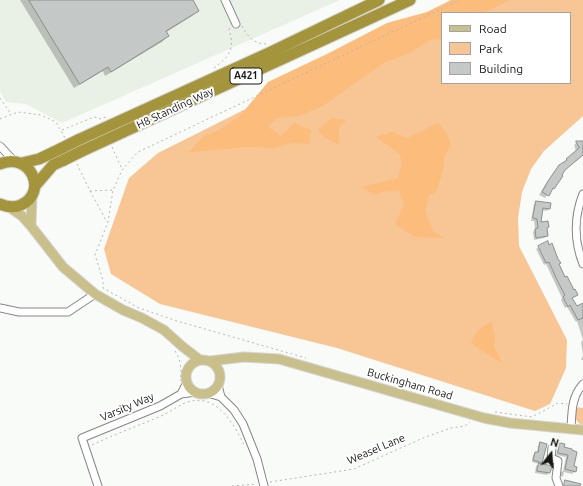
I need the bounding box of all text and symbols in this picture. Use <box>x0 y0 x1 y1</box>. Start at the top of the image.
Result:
legend <box>441 12 571 84</box>
text: Road <box>479 22 507 35</box>
text: Park <box>479 42 503 55</box>
text: Building <box>479 62 523 75</box>
road number: A421 <box>230 68 262 84</box>
street label: H8 Standing Way <box>134 84 216 132</box>
street label: Buckingham Road <box>366 365 454 403</box>
street label: Varsity Way <box>98 390 156 424</box>
street label: Weasel Lane <box>345 431 407 467</box>
north arrow <box>531 434 571 474</box>
text: N <box>549 436 560 449</box>

